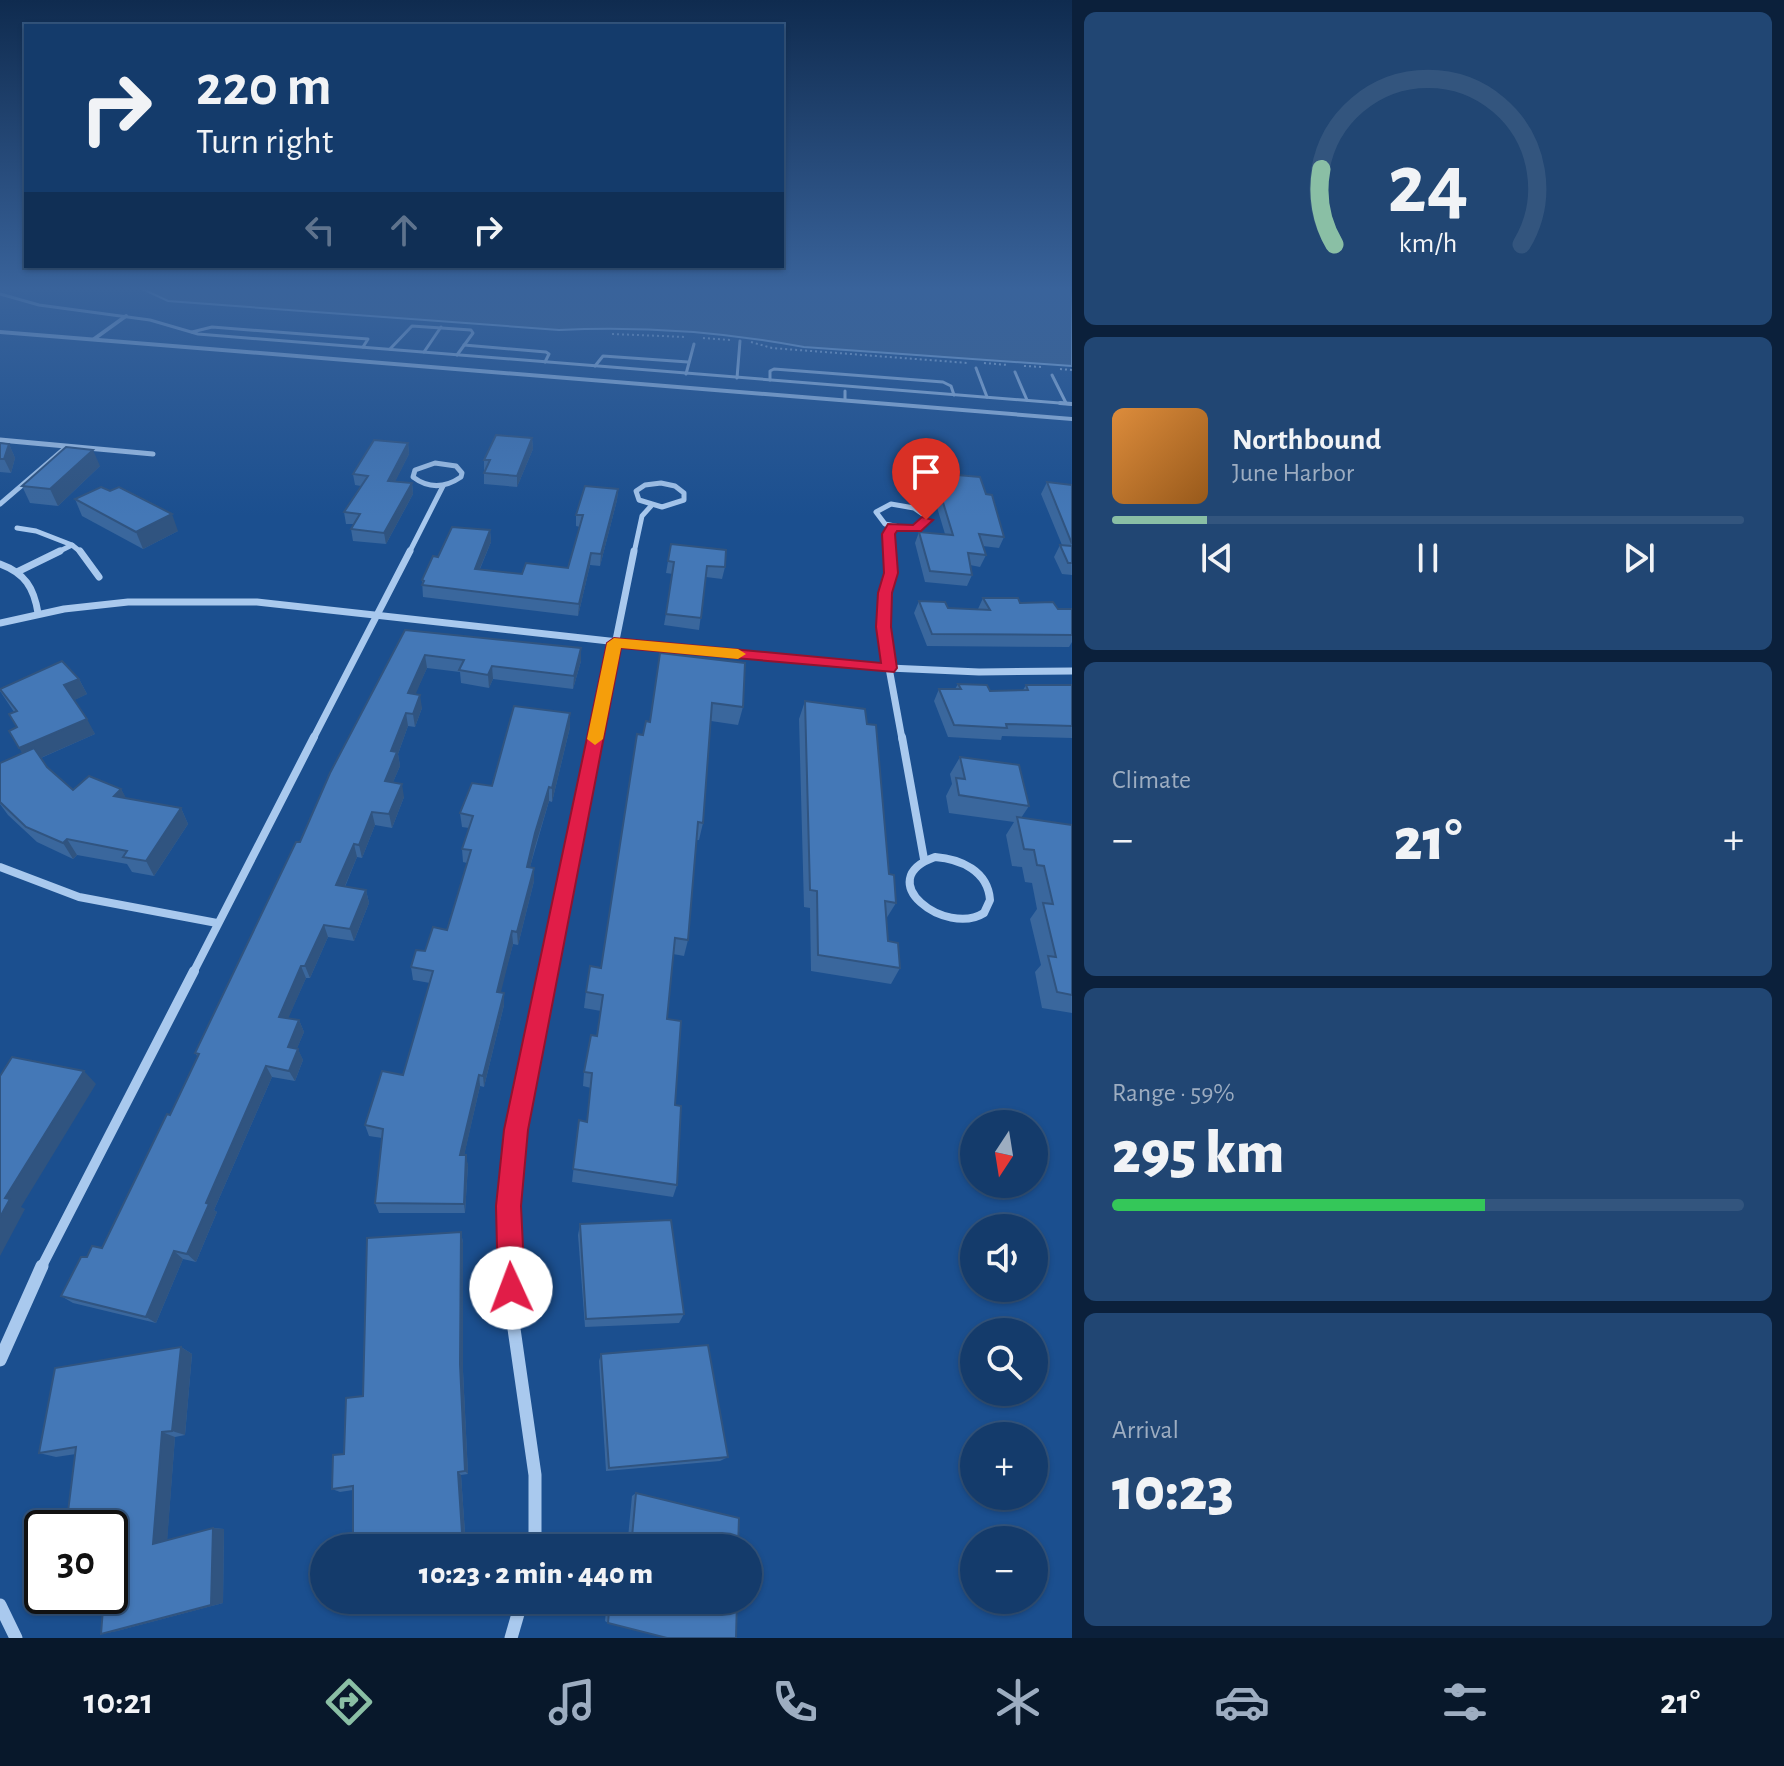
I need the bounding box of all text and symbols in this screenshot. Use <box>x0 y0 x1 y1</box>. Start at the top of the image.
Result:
icon: right <box>64 56 168 160</box>
text: 220 m <box>196 59 332 115</box>
text: Turn right <box>196 124 333 160</box>
text: 24 <box>1387 143 1469 227</box>
icon: left <box>298 208 342 252</box>
icon: ahead <box>382 208 426 252</box>
icon: right <box>466 208 510 252</box>
text: km/h <box>1399 229 1457 258</box>
text: Northbound <box>1232 425 1381 455</box>
pin <box>892 438 960 520</box>
icon: arrive <box>904 450 948 494</box>
text: June Harbor <box>1232 460 1354 486</box>
icon: previous <box>1195 536 1239 580</box>
icon: pause <box>1406 536 1450 580</box>
icon: next <box>1617 536 1661 580</box>
text: Climate <box>1112 767 1191 793</box>
text: 21° <box>1394 811 1462 871</box>
text: − <box>1112 818 1133 862</box>
text: + <box>1723 818 1744 862</box>
text: Range · 59% <box>1112 1080 1235 1106</box>
north arrow <box>960 1110 1048 1198</box>
map controls <box>960 1110 1048 1614</box>
text: 295 km <box>1112 1124 1284 1184</box>
button: sound <box>960 1214 1048 1302</box>
position arrow <box>469 1246 553 1330</box>
button: search <box>960 1318 1048 1406</box>
text: Arrival <box>1112 1417 1179 1443</box>
button: + <box>960 1422 1048 1510</box>
text: 10:23 <box>1112 1461 1234 1521</box>
speed limit sign: 30 <box>24 1510 128 1614</box>
button: − <box>960 1526 1048 1614</box>
text: 10:23 · 2 min · 440 m <box>419 1559 653 1589</box>
icon: directions <box>321 1674 377 1730</box>
icon: music <box>544 1674 600 1730</box>
icon: phone <box>767 1674 823 1730</box>
icon: climate <box>990 1674 1046 1730</box>
icon: car <box>1214 1674 1270 1730</box>
icon: filters <box>1437 1674 1493 1730</box>
text: 10:21 <box>84 1684 153 1720</box>
text: 21° <box>1660 1684 1700 1720</box>

